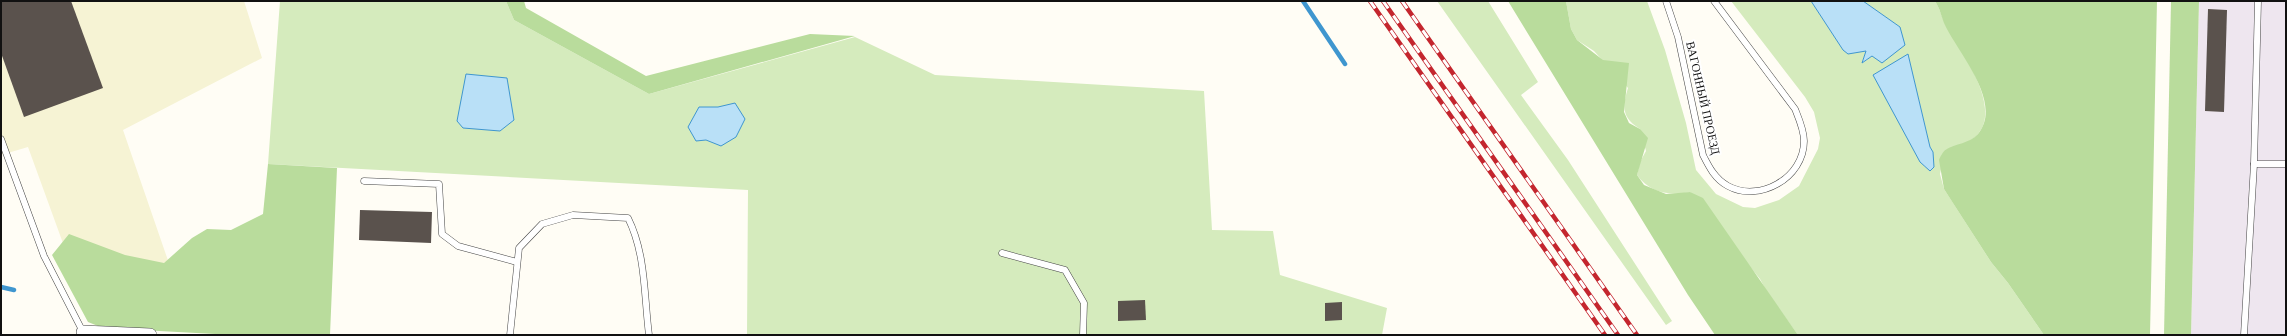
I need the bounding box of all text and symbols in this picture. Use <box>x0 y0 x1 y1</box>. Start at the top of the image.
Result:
street label: ВАГОННЫЙ ПРОЕЗД <box>1683 40 1723 156</box>

